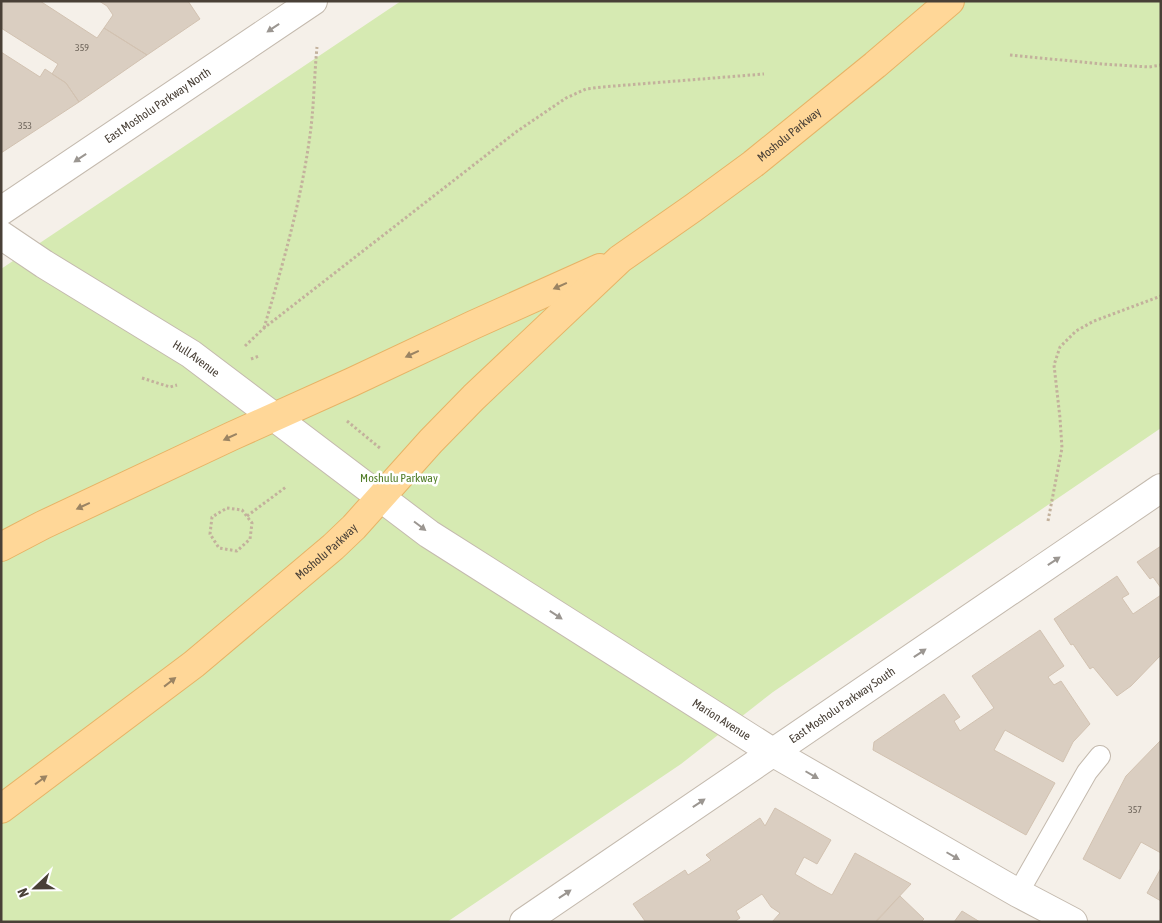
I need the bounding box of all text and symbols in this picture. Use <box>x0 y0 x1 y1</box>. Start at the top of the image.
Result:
one-way arrow <box>266 24 280 33</box>
house number: 359 <box>75 42 89 53</box>
street label: East Mosholu Parkway North <box>102 65 214 146</box>
street label: Mosholu Parkway <box>755 105 824 165</box>
house number: 353 <box>18 120 32 131</box>
one-way arrow <box>73 153 87 163</box>
one-way arrow <box>553 283 567 291</box>
street label: Hull Avenue <box>170 337 222 380</box>
one-way arrow <box>405 350 419 358</box>
one-way arrow <box>223 433 237 441</box>
park label: Moshulu Parkway <box>360 471 438 485</box>
one-way arrow <box>76 502 90 510</box>
street label: Mosholu Parkway <box>293 521 360 583</box>
one-way arrow <box>413 521 426 532</box>
one-way arrow <box>1047 556 1061 566</box>
one-way arrow <box>549 610 563 619</box>
one-way arrow <box>913 648 927 658</box>
street label: East Mosholu Parkway South <box>786 664 898 746</box>
one-way arrow <box>163 677 176 688</box>
street label: Marion Avenue <box>690 696 753 743</box>
one-way arrow <box>805 771 820 779</box>
one-way arrow <box>34 775 47 785</box>
one-way arrow <box>692 799 706 808</box>
house number: 357 <box>1128 804 1142 815</box>
one-way arrow <box>946 852 961 860</box>
north arrow <box>10 863 60 913</box>
text: N <box>14 886 32 900</box>
one-way arrow <box>558 890 571 899</box>

